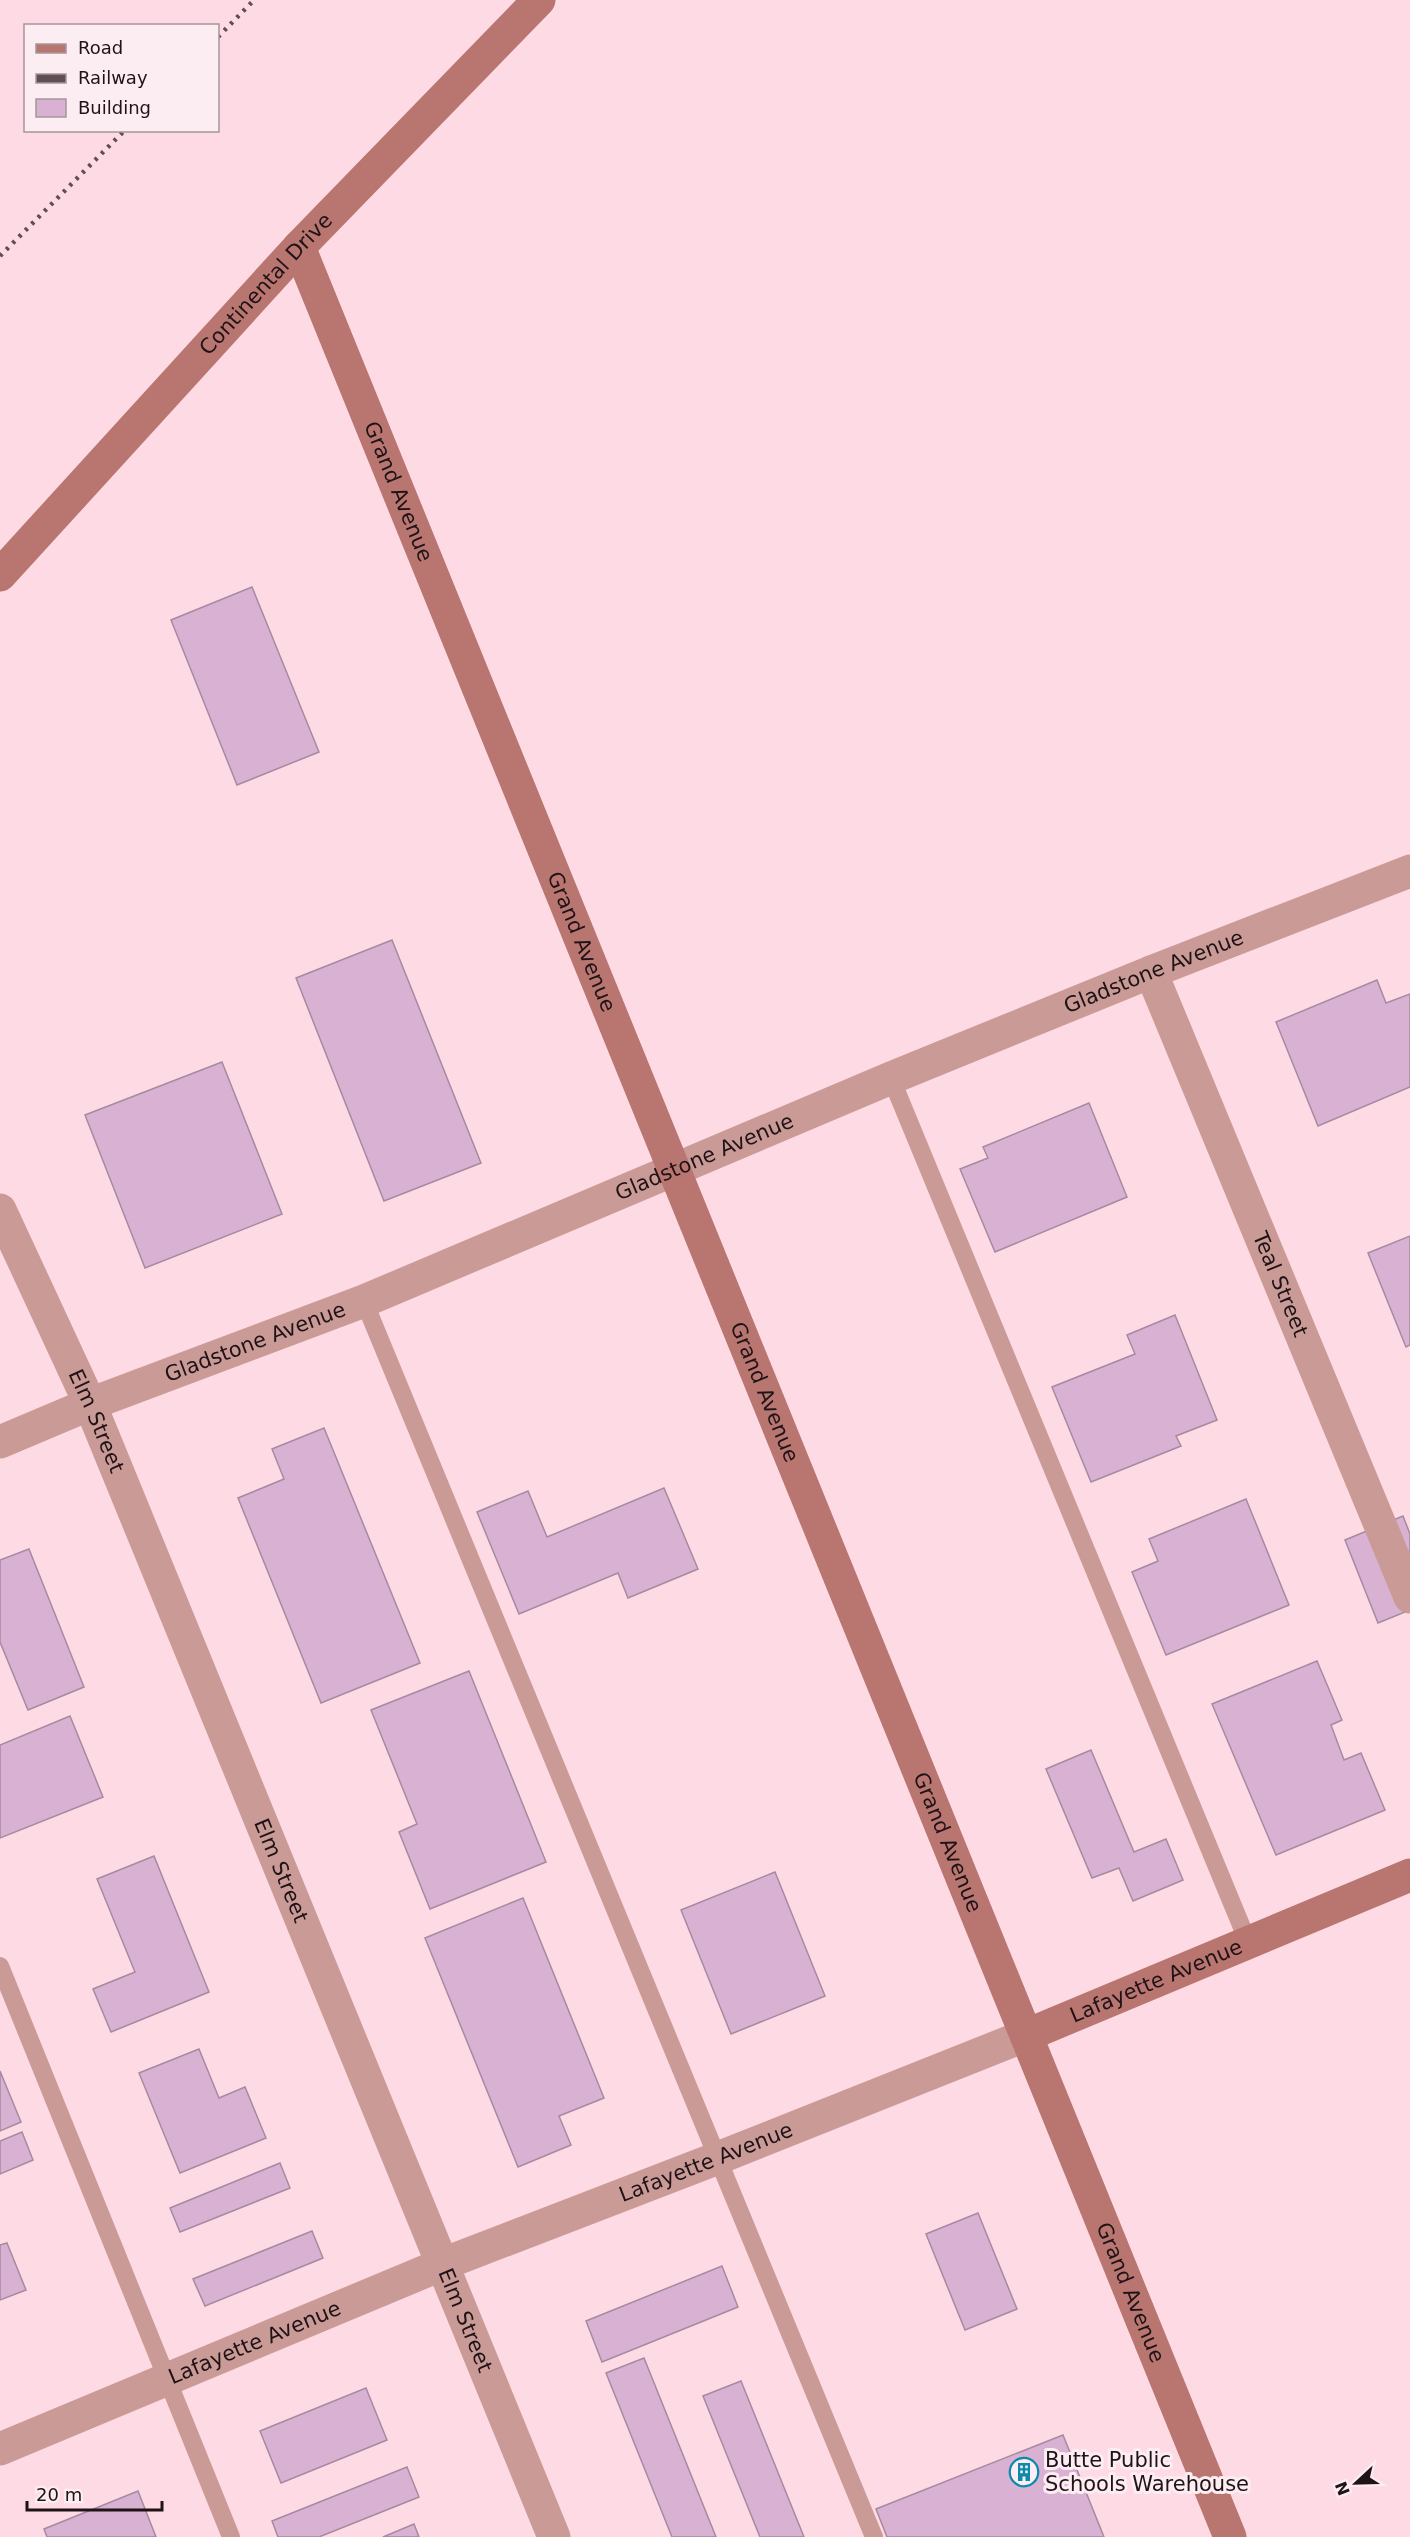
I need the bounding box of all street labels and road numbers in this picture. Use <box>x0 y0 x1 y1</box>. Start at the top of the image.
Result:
street label: Continental Drive <box>195 208 337 360</box>
street label: Grand Avenue <box>359 418 438 565</box>
street label: Grand Avenue <box>542 868 621 1015</box>
street label: Gladstone Avenue <box>1060 925 1247 1018</box>
street label: Gladstone Avenue <box>612 1109 797 1205</box>
street label: Teal Street <box>1248 1227 1313 1340</box>
street label: Gladstone Avenue <box>161 1297 349 1387</box>
street label: Grand Avenue <box>725 1318 804 1466</box>
street label: Elm Street <box>64 1365 129 1476</box>
street label: Grand Avenue <box>908 1769 987 1916</box>
street label: Elm Street <box>249 1815 313 1926</box>
street label: Lafayette Avenue <box>1067 1934 1246 2028</box>
street label: Lafayette Avenue <box>616 2117 796 2207</box>
street label: Grand Avenue <box>1091 2219 1170 2366</box>
street label: Elm Street <box>433 2265 497 2376</box>
street label: Lafayette Avenue <box>165 2296 344 2389</box>

